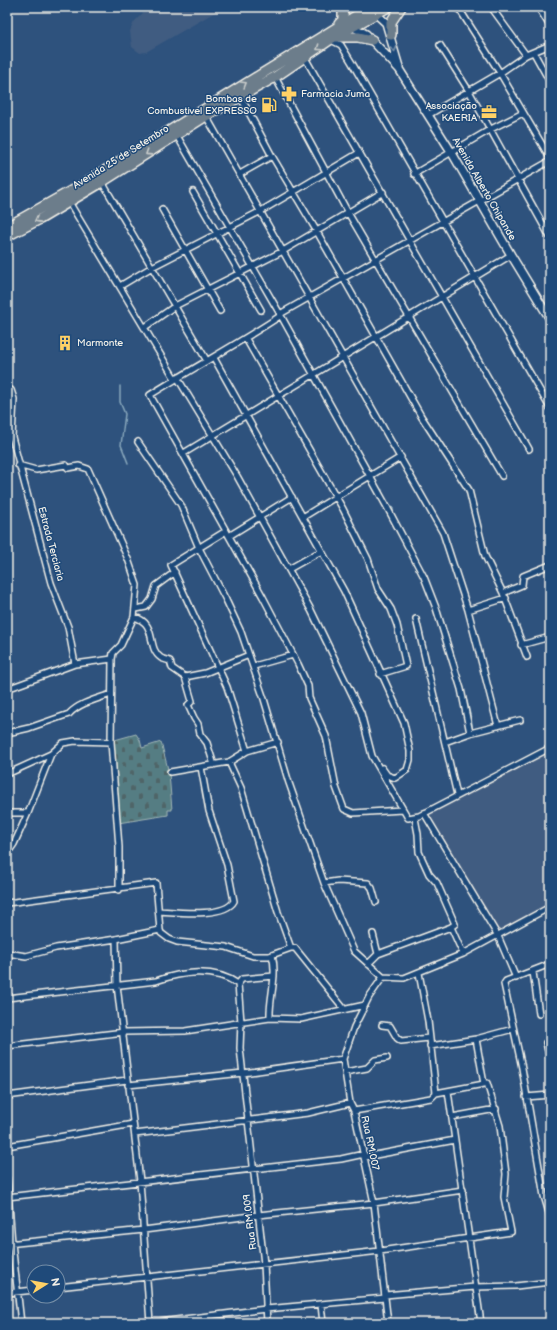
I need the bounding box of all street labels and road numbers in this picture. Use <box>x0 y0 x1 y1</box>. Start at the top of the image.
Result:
street label: Avenida 25 de Setembro <box>71 122 171 191</box>
street label: Avenida Alberto Chipande <box>450 135 518 243</box>
street label: Estrada Terciaria <box>35 505 67 583</box>
street label: Rua RM.007 <box>358 1115 382 1171</box>
street label: Rua RM.009 <box>241 1193 259 1251</box>

